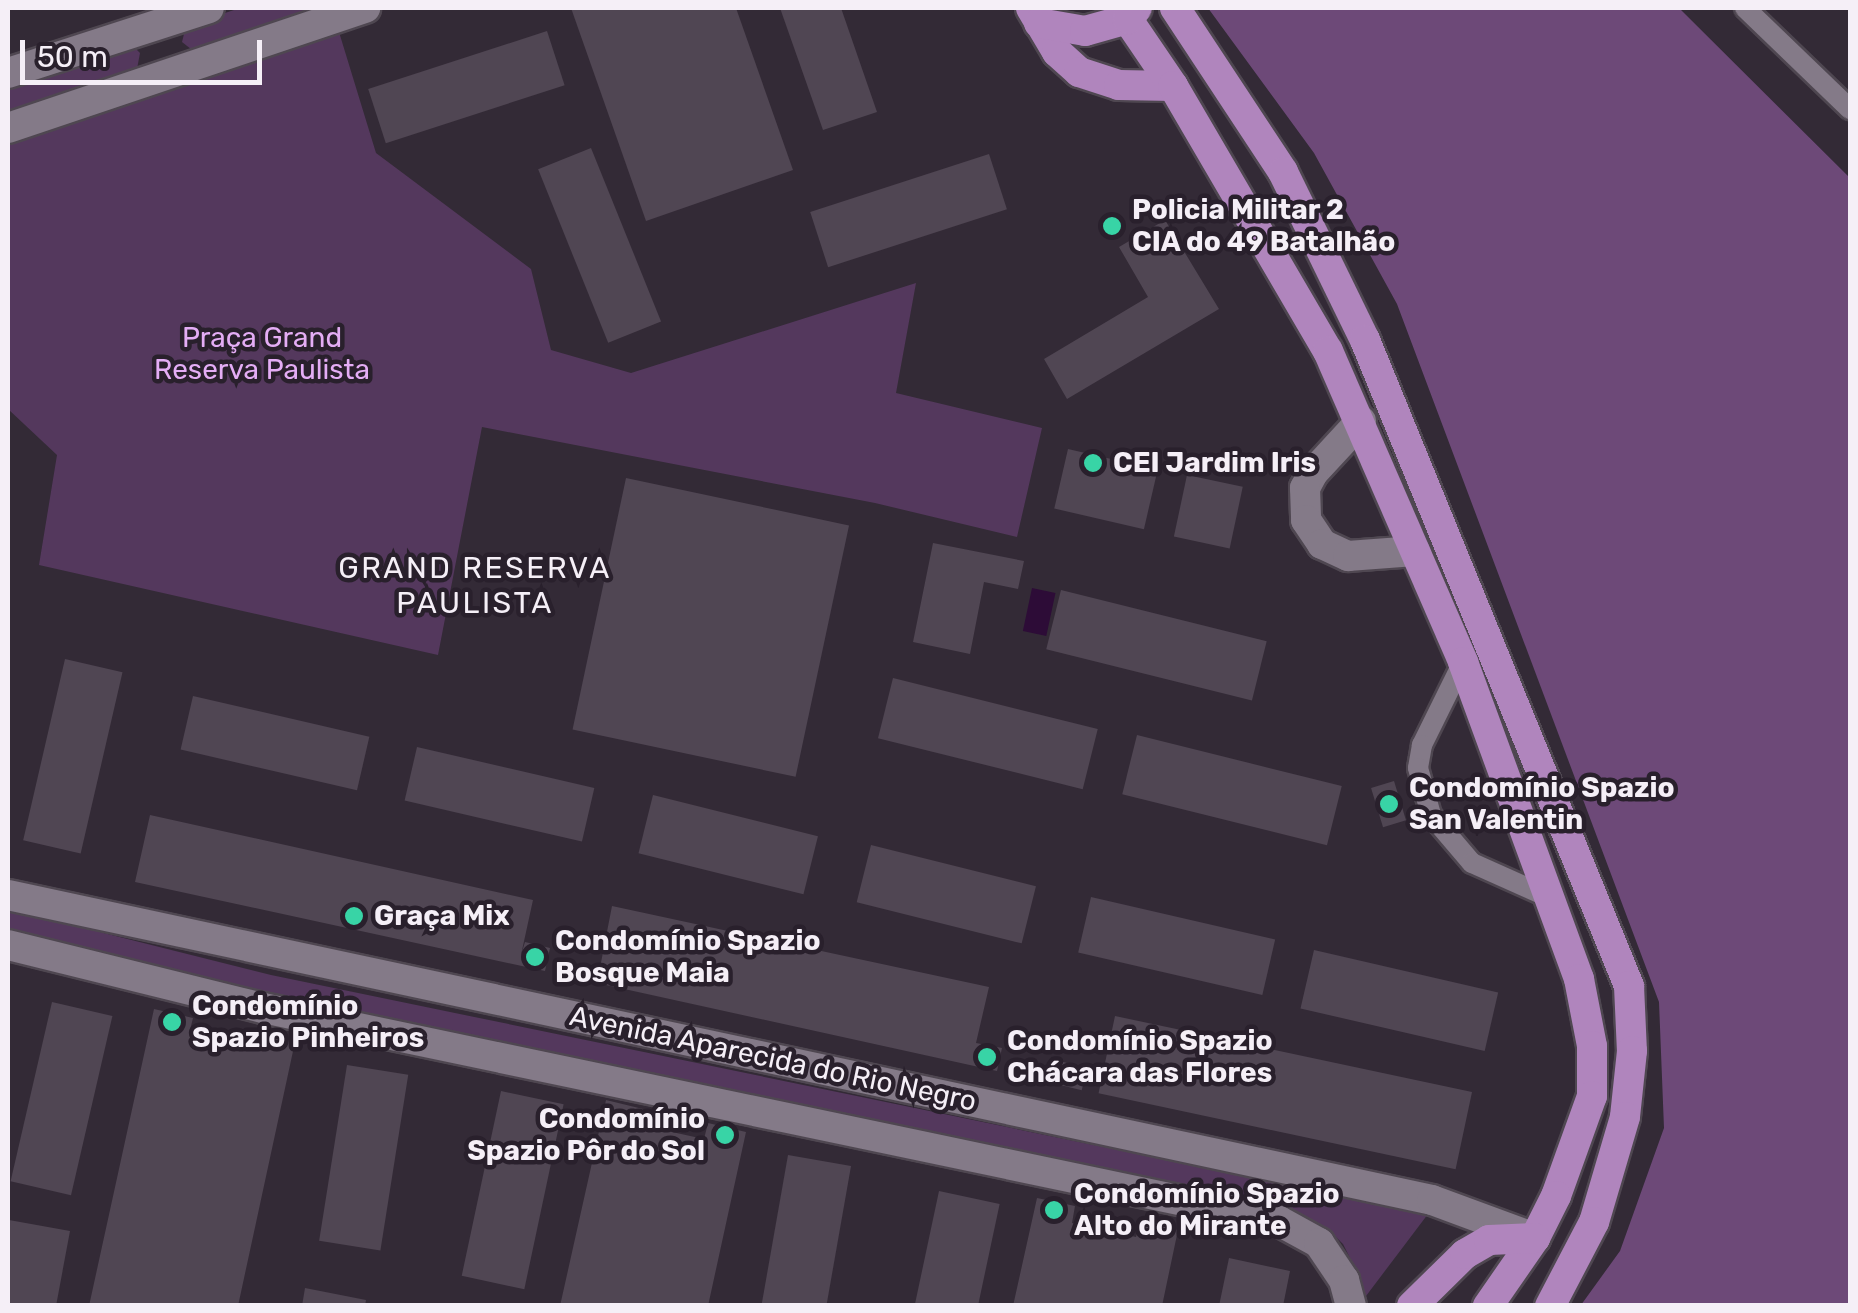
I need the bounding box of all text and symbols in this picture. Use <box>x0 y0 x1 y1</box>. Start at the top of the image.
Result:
scale bar <box>25 20 268 82</box>
text: 50 m <box>37 39 108 75</box>
place label: Policia Militar 2 CIA do 49 Batalhão <box>1132 193 1396 259</box>
marker: Policia Militar 2 CIA do 49 Batalhão <box>1101 215 1123 237</box>
park label: Praça Grand Reserva Paulista <box>154 321 370 387</box>
place label: CEI Jardim Iris <box>1113 446 1316 480</box>
marker: CEI Jardim Iris <box>1082 452 1104 474</box>
district label: GRAND RESERVA PAULISTA <box>338 550 612 620</box>
place label: Condomínio Spazio San Valentin <box>1409 771 1675 837</box>
marker: Condomínio Spazio San Valentin <box>1378 793 1400 815</box>
place label: Graça Mix <box>374 899 510 933</box>
marker: Graça Mix <box>343 905 365 927</box>
place label: Condomínio Spazio Bosque Maia <box>555 924 821 990</box>
marker: Condomínio Spazio Bosque Maia <box>524 946 546 968</box>
place label: Condomínio Spazio Pinheiros <box>192 989 424 1055</box>
street label: Avenida Aparecida do Rio Negro <box>566 999 980 1119</box>
marker: Condomínio Spazio Pinheiros <box>161 1011 183 1033</box>
place label: Condomínio Spazio Chácara das Flores <box>1007 1024 1273 1090</box>
marker: Condomínio Spazio Chácara das Flores <box>976 1046 998 1068</box>
place label: Condomínio Spazio Pôr do Sol <box>467 1102 705 1168</box>
marker: Condomínio Spazio Pôr do Sol <box>714 1124 736 1146</box>
place label: Condomínio Spazio Alto do Mirante <box>1074 1177 1340 1243</box>
marker: Condomínio Spazio Alto do Mirante <box>1043 1199 1065 1221</box>

